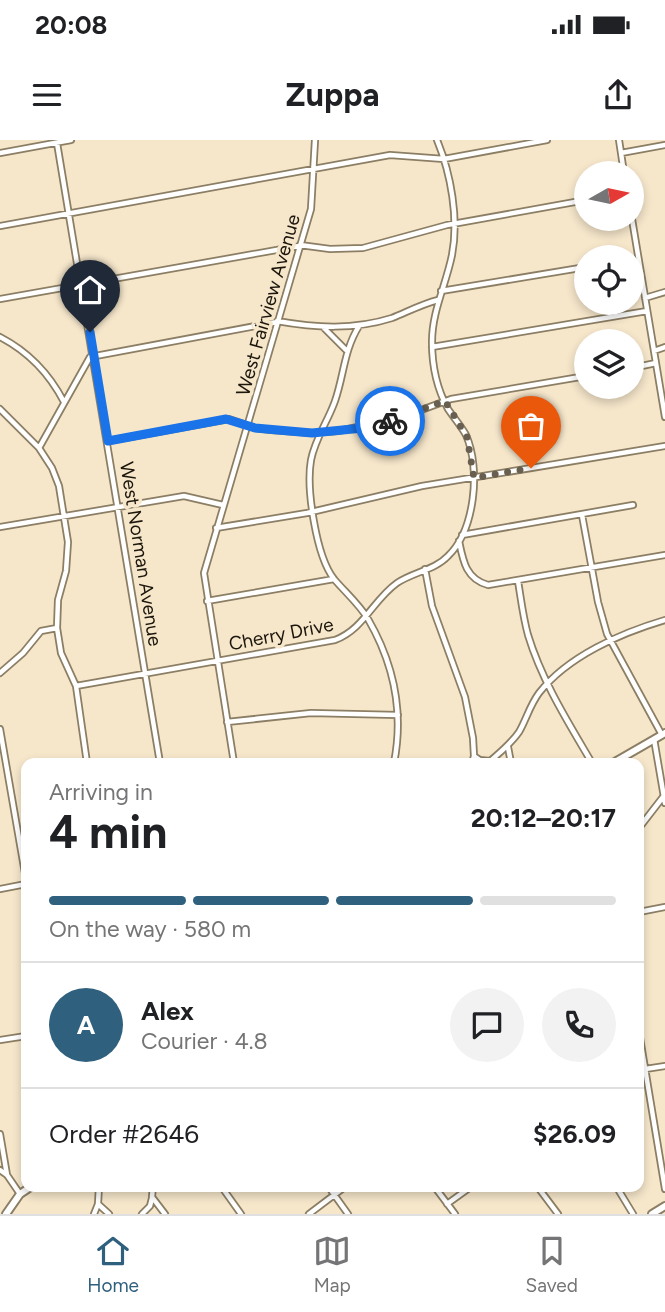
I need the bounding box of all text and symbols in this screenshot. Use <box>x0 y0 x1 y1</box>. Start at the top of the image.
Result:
text: 20:08 <box>35 9 108 41</box>
icon: menu <box>28 76 66 114</box>
text: Zuppa <box>286 76 379 114</box>
icon: share <box>599 76 637 114</box>
north arrow <box>574 161 644 231</box>
map controls <box>574 161 644 399</box>
street label: West Fairview Avenue <box>231 212 305 398</box>
button: locate <box>574 245 644 315</box>
pin <box>60 260 120 332</box>
icon: home <box>71 271 109 309</box>
button: layers <box>574 329 644 399</box>
courier <box>355 386 425 456</box>
pin <box>501 396 561 468</box>
icon: bike <box>371 402 409 440</box>
icon: bag <box>512 407 550 445</box>
street label: West Norman Avenue <box>115 460 167 648</box>
street label: Cherry Drive <box>227 613 335 655</box>
text: Arriving in <box>49 778 153 806</box>
text: 20:12–20:17 <box>471 802 616 834</box>
text: 4 min <box>49 804 167 860</box>
text: On the way · 580 m <box>49 915 251 943</box>
button: chat <box>450 988 524 1062</box>
button: phone <box>542 988 616 1062</box>
text: Alex <box>141 995 194 1027</box>
text: A <box>77 1009 95 1041</box>
text: Courier · 4.8 <box>141 1027 268 1055</box>
text: Order #2646 <box>49 1118 199 1150</box>
text: $26.09 <box>533 1118 616 1150</box>
tab: Home <box>87 1232 139 1297</box>
tab: Map <box>313 1232 351 1297</box>
tab: Saved <box>525 1232 578 1297</box>

